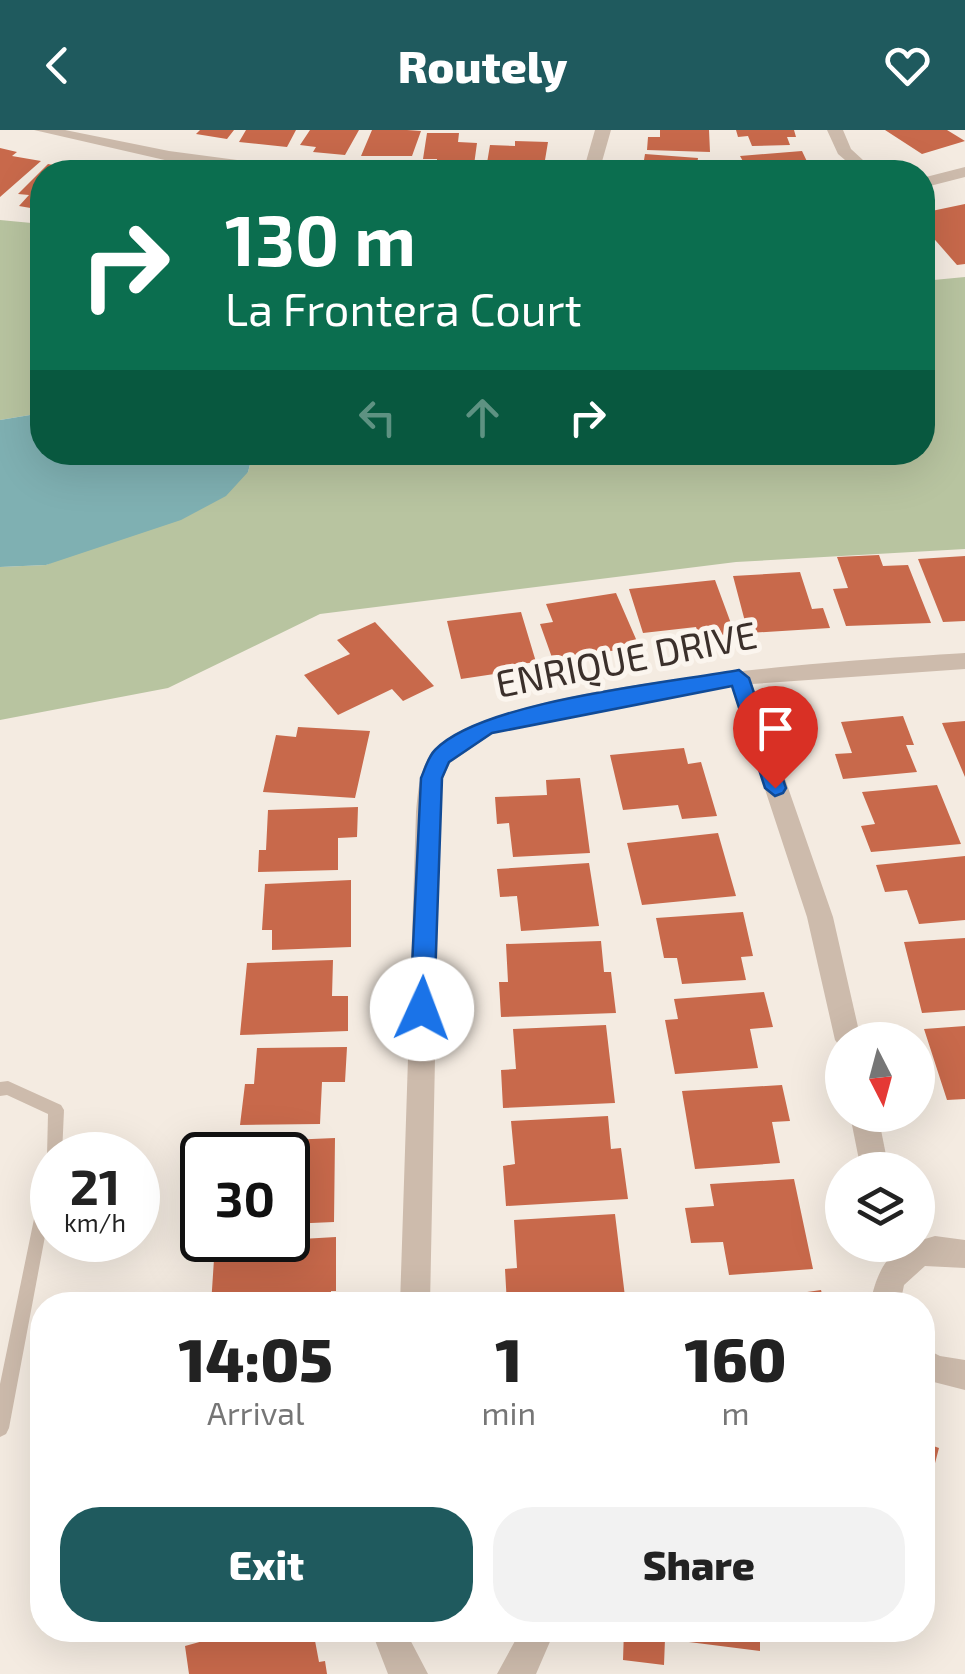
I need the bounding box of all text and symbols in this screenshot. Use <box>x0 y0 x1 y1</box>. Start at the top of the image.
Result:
icon: back <box>30 38 85 93</box>
text: Routely <box>398 38 567 92</box>
icon: heart <box>880 38 935 93</box>
text: 130 m <box>225 196 416 280</box>
icon: right <box>60 200 190 330</box>
text: La Frontera Court <box>225 281 582 335</box>
icon: left <box>350 390 405 445</box>
icon: ahead <box>455 390 510 445</box>
icon: right <box>560 390 615 445</box>
street label: ENRIQUE DRIVE <box>491 610 761 706</box>
pin <box>733 686 818 789</box>
icon: arrive <box>748 701 803 756</box>
position arrow <box>370 957 474 1061</box>
north arrow <box>825 1022 935 1132</box>
map controls <box>825 1022 935 1262</box>
speed limit sign: 30 <box>180 1132 310 1262</box>
button: layers <box>825 1152 935 1262</box>
text: 21 <box>70 1155 120 1215</box>
text: km/h <box>64 1207 126 1237</box>
text: 14:05 <box>179 1322 333 1394</box>
text: 1 <box>495 1322 522 1394</box>
text: 160 <box>685 1322 786 1394</box>
text: Arrival <box>207 1393 304 1431</box>
text: min <box>482 1393 536 1431</box>
text: m <box>722 1393 750 1431</box>
button: Exit <box>60 1507 473 1622</box>
button: Share <box>493 1507 905 1622</box>

